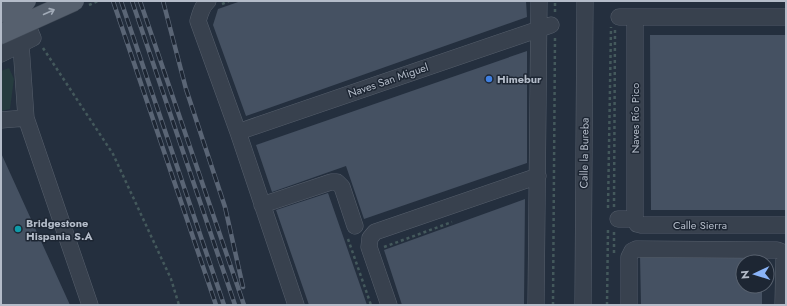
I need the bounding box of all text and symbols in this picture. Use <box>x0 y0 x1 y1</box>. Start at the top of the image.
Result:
one-way arrow <box>43 8 55 15</box>
street label: Naves San Miguel <box>346 59 430 101</box>
place label: Himebur <box>497 71 542 87</box>
marker: Himebur <box>484 74 494 84</box>
street label: Naves Río Pico <box>627 83 643 153</box>
street label: Calle la Bureba <box>575 118 593 188</box>
place label: Bridgestone Hispania S.A <box>26 215 93 244</box>
street label: Calle Sierra <box>673 217 727 233</box>
marker: Bridgestone Hispania S.A <box>13 224 23 234</box>
north arrow <box>735 254 775 294</box>
text: N <box>737 270 753 280</box>

